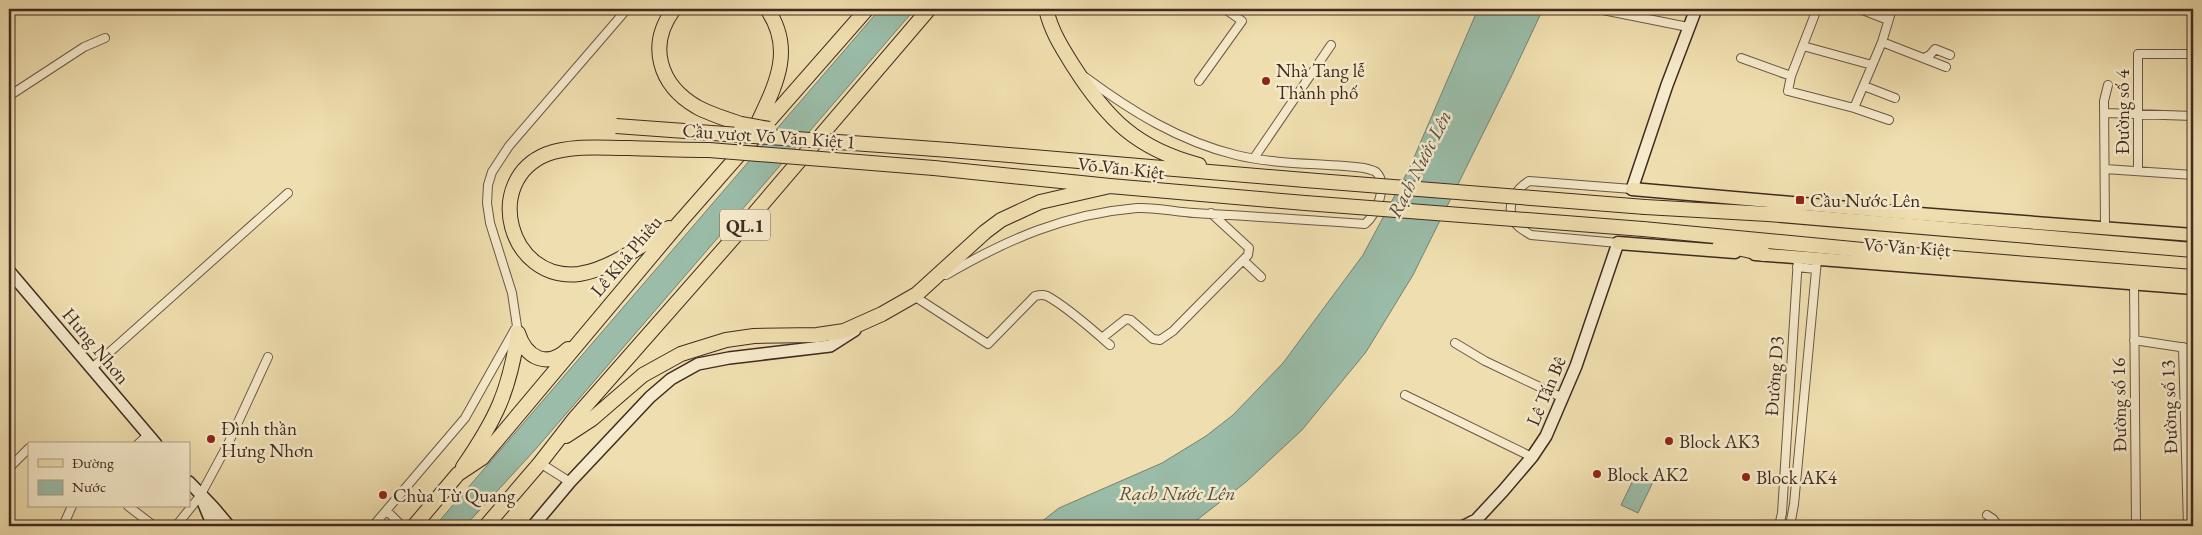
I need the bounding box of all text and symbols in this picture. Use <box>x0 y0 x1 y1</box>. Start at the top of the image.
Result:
place label: Nhà Tang lễ Thành phố <box>1276 58 1365 105</box>
street label: Đường số 4 <box>2110 69 2135 155</box>
marker: Nhà Tang lễ Thành phố <box>1260 75 1272 87</box>
water label: Rạch Nước Lên <box>1381 106 1457 222</box>
street label: Cầu vượt Võ Văn Kiệt 1 <box>682 117 856 155</box>
street label: Võ Văn Kiệt <box>1076 151 1166 185</box>
place label: Cầu Nước Lên <box>1810 188 1920 213</box>
marker: Cầu Nước Lên <box>1794 194 1806 206</box>
street label: Lê Khả Phiêu <box>585 210 667 302</box>
road number: QL.1 <box>720 210 770 240</box>
street label: Võ Văn Kiệt <box>1863 231 1951 263</box>
street label: Hưng Nhơn <box>57 302 135 390</box>
street label: Đường D3 <box>1759 335 1789 417</box>
street label: Lê Tấn Bê <box>1520 353 1572 429</box>
street label: Đường số 16 <box>2106 358 2132 452</box>
street label: Đường số 13 <box>2155 359 2183 455</box>
place label: Đình thần Hưng Nhơn <box>221 416 314 463</box>
place label: Block AK3 <box>1679 429 1760 454</box>
marker: Đình thần Hưng Nhơn <box>205 433 217 445</box>
marker: Block AK3 <box>1663 435 1675 447</box>
legend <box>28 442 190 508</box>
text: Đường <box>72 453 114 472</box>
place label: Block AK2 <box>1607 462 1688 487</box>
place label: Block AK4 <box>1756 465 1838 490</box>
marker: Block AK2 <box>1591 468 1603 480</box>
marker: Block AK4 <box>1740 471 1752 483</box>
text: Nước <box>72 477 106 496</box>
water label: Rạch Nước Lên <box>1118 480 1236 506</box>
place label: Chùa Từ Quang <box>393 483 516 508</box>
marker: Chùa Từ Quang <box>377 489 389 501</box>

